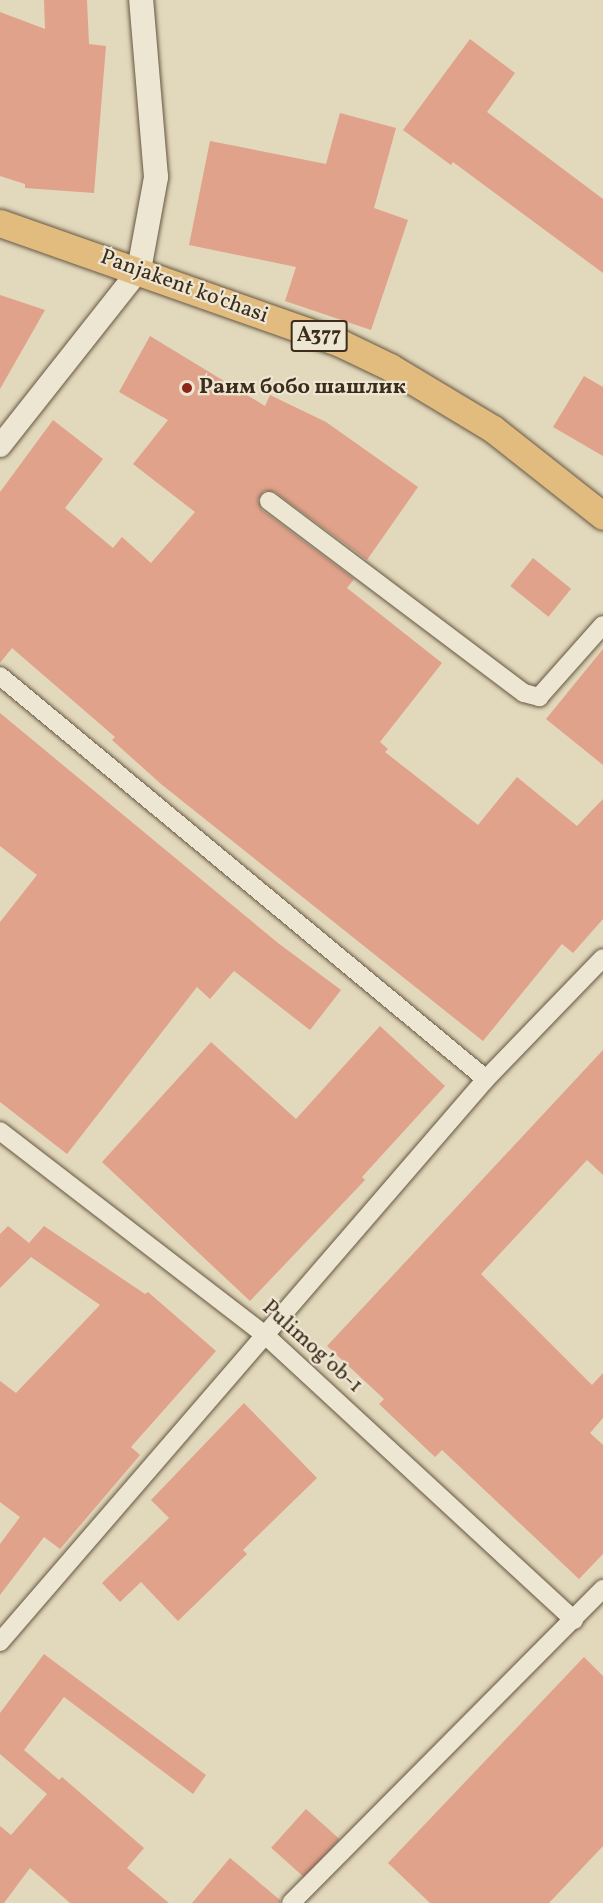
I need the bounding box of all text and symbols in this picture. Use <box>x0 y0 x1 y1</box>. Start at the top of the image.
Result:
street label: Panjakent ko'chasi <box>97 244 271 330</box>
road number: A377 <box>290 318 348 354</box>
place label: Раим бобо шашлик <box>199 375 406 401</box>
marker: Раим бобо шашлик <box>180 381 194 395</box>
street label: Pulimog’ob-1 <box>256 1295 368 1399</box>

